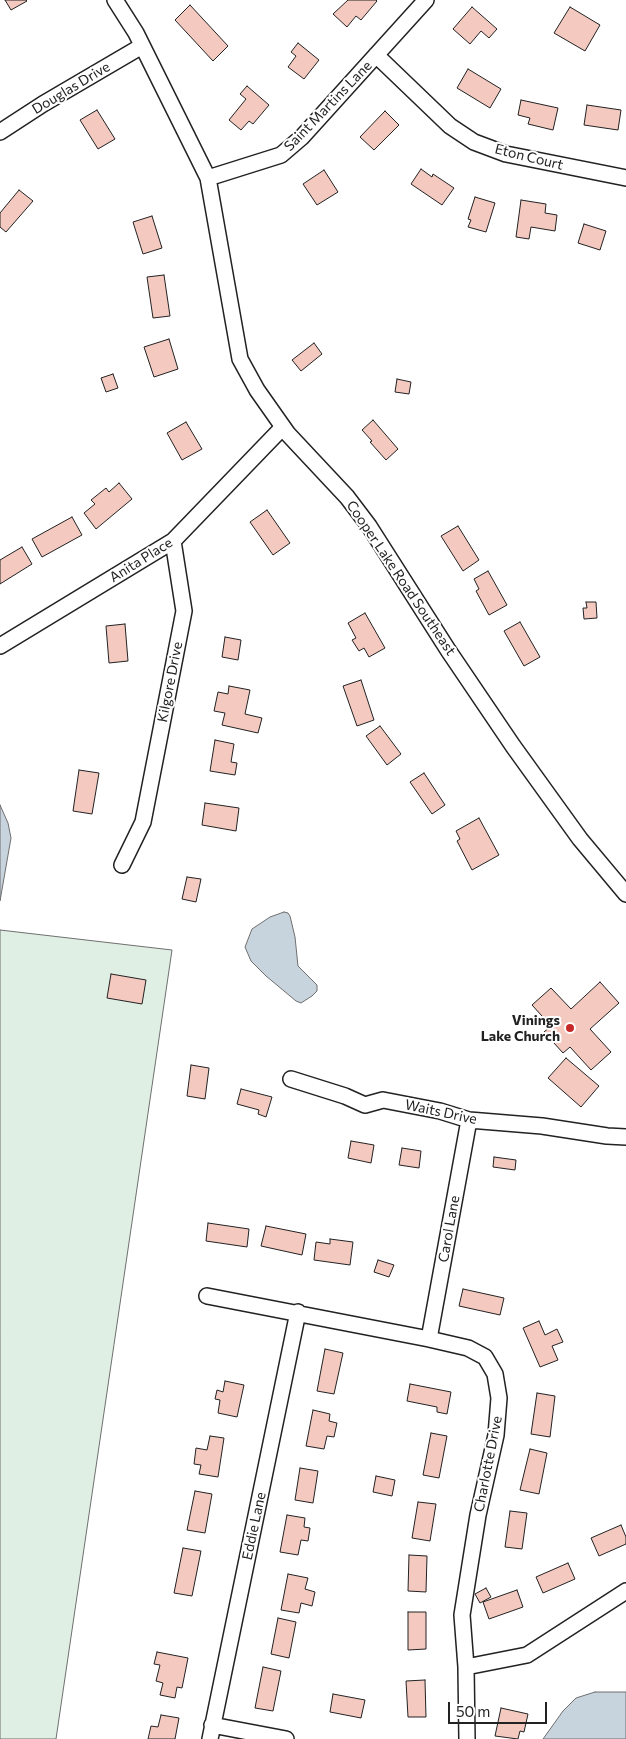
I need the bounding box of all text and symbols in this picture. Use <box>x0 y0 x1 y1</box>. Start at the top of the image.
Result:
street label: Saint Martins Lane <box>281 57 375 155</box>
street label: Douglas Drive <box>29 58 113 118</box>
street label: Eton Court <box>493 140 565 174</box>
street label: Cooper Lake Road Southeast <box>343 497 459 659</box>
street label: Anita Place <box>106 534 176 586</box>
street label: Kilgore Drive <box>154 640 186 724</box>
place label: Vinings Lake Church <box>481 1012 560 1044</box>
marker: Vinings Lake Church <box>564 1022 576 1034</box>
street label: Waits Drive <box>404 1096 478 1128</box>
street label: Carol Lane <box>435 1194 463 1264</box>
street label: Charlotte Drive <box>470 1414 506 1514</box>
street label: Eddie Lane <box>239 1491 269 1561</box>
scale bar <box>451 1692 550 1724</box>
text: 50 m <box>456 1702 490 1720</box>

